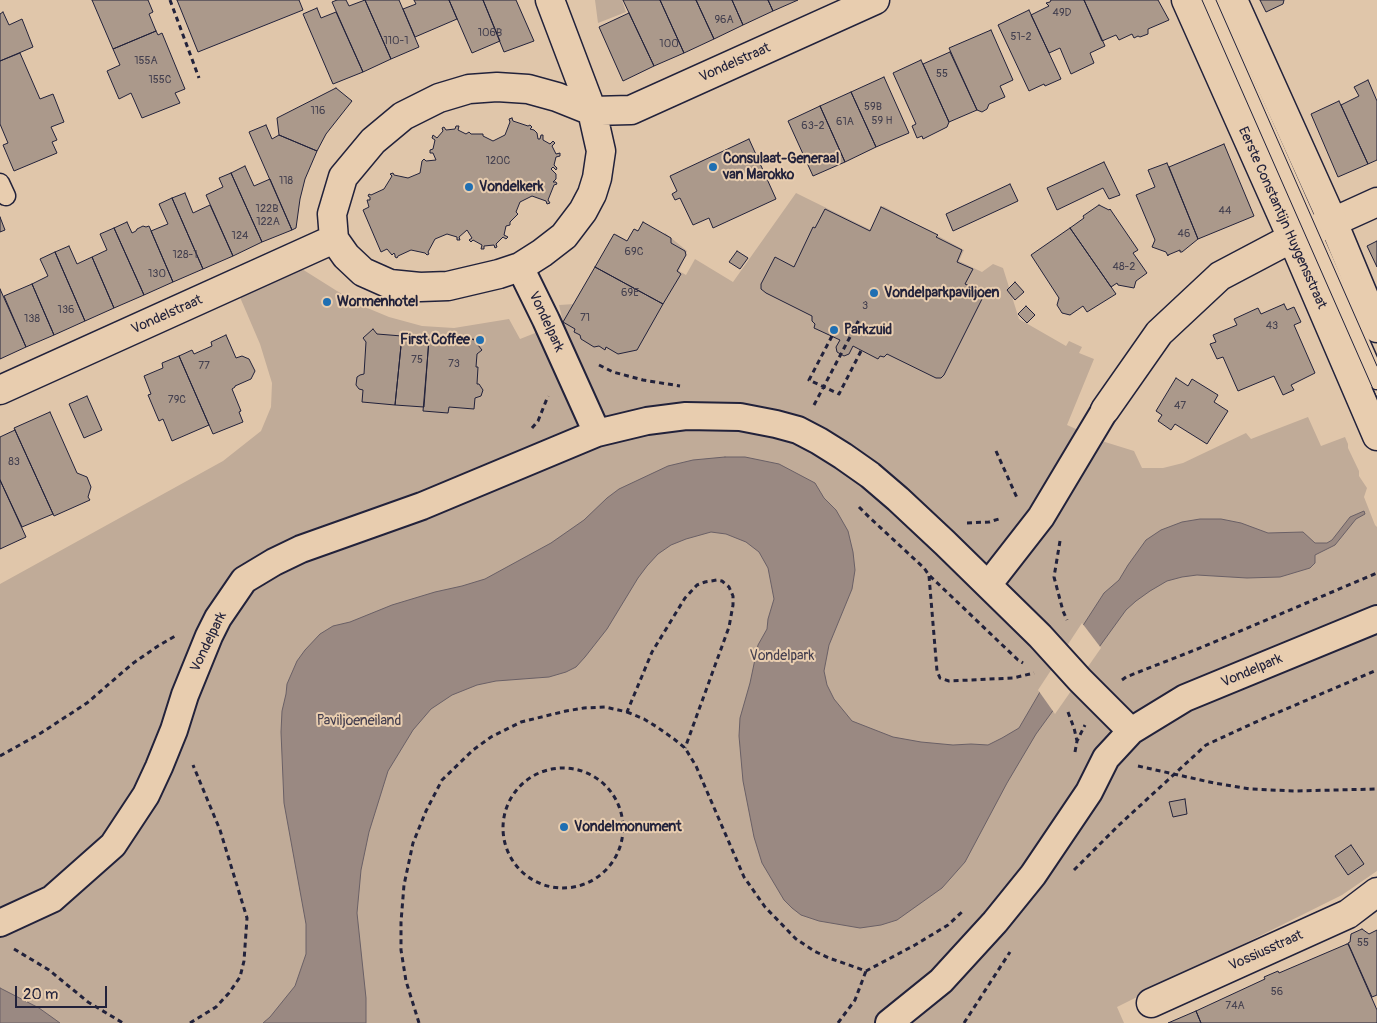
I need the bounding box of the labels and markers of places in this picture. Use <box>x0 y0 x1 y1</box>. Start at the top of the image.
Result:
place label: Consulaat-Generaal van Marokko <box>723 151 839 184</box>
marker: Consulaat-Generaal van Marokko <box>707 161 719 173</box>
place label: Vondelkerk <box>479 179 543 195</box>
marker: Vondelkerk <box>463 181 475 193</box>
place label: Vondelparkpaviljoen <box>884 285 999 301</box>
marker: Vondelparkpaviljoen <box>868 287 880 299</box>
place label: Wormenhotel <box>337 294 418 310</box>
marker: Wormenhotel <box>321 296 333 308</box>
place label: Parkzuid <box>844 322 892 338</box>
marker: Parkzuid <box>828 324 840 336</box>
place label: First Coffee <box>400 332 470 348</box>
marker: First Coffee <box>474 334 486 346</box>
place label: Vondelmonument <box>574 819 682 835</box>
marker: Vondelmonument <box>558 821 570 833</box>

